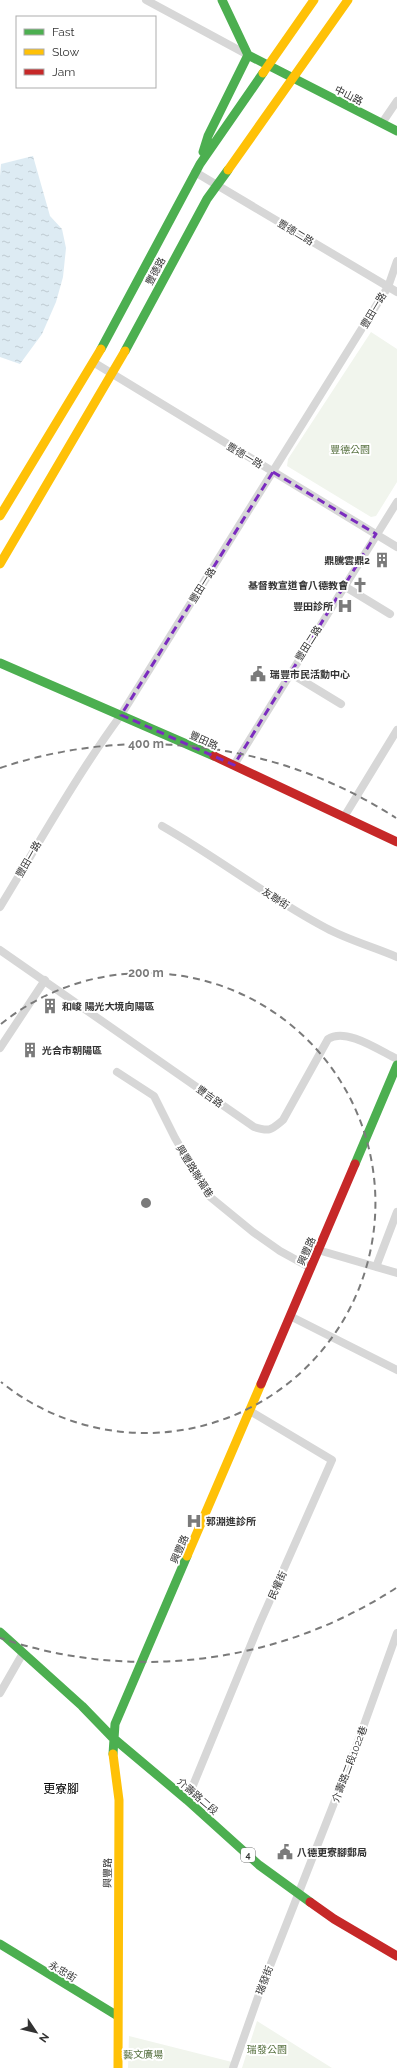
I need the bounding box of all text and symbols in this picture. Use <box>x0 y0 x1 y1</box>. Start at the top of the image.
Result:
legend <box>16 16 156 88</box>
text: Fast <box>52 25 75 39</box>
text: Slow <box>52 45 79 59</box>
text: Jam <box>52 65 75 79</box>
street label: 中山路 <box>333 84 365 107</box>
street label: 豐德二路 <box>276 217 316 247</box>
street label: 豐德路 <box>144 255 167 287</box>
street label: 豐田一路 <box>358 290 388 330</box>
street label: 豐德一路 <box>225 440 265 470</box>
park label: 豐德公園 <box>330 444 370 455</box>
building icon: 鼎騰雲鼎2 <box>373 551 391 569</box>
place label: 鼎騰雲鼎2 <box>324 555 370 566</box>
street label: 豐田一路 <box>187 565 218 605</box>
church icon: 基督教宣道會八德教會 <box>351 576 369 594</box>
place label: 基督教宣道會八德教會 <box>248 580 349 591</box>
hospital icon: 豐田診所 <box>336 597 354 615</box>
place label: 豐田診所 <box>293 601 333 612</box>
street label: 豐田二路 <box>293 623 324 663</box>
public building icon: 瑞豐市民活動中心 <box>249 665 267 683</box>
place label: 瑞豐市民活動中心 <box>270 669 350 680</box>
street label: 豐田路 <box>188 729 220 752</box>
text: 400 m <box>128 737 164 751</box>
street label: 豐田一路 <box>14 839 43 879</box>
street label: 友聯街 <box>260 886 291 911</box>
text: 200 m <box>128 966 164 980</box>
building icon: 和峻 陽光大境向陽區 <box>41 997 59 1015</box>
place label: 和峻 陽光大境向陽區 <box>62 1001 154 1012</box>
building icon: 光合市朝陽區 <box>21 1041 39 1059</box>
place label: 光合市朝陽區 <box>42 1045 102 1056</box>
street label: 豐吉路 <box>194 1083 225 1110</box>
street label: 興豐路聯福巷 <box>174 1143 215 1200</box>
centre of rings <box>139 1196 153 1210</box>
street label: 興豐路 <box>296 1235 317 1267</box>
hospital icon: 郭淵進診所 <box>185 1512 203 1530</box>
place label: 郭淵進診所 <box>206 1516 256 1527</box>
street label: 興豐路 <box>169 1533 190 1565</box>
street label: 民權街 <box>266 1569 289 1601</box>
street label: 介壽路二段1022巷 <box>330 1724 369 1804</box>
street label: 介壽路二段 <box>175 1776 220 1817</box>
district label: 更寮腳 <box>43 1782 79 1796</box>
public building icon: 八德更寮腳郵局 <box>276 1843 294 1861</box>
place label: 八德更寮腳郵局 <box>297 1847 367 1858</box>
road number: 4 <box>241 1848 255 1862</box>
street label: 興豐路 <box>102 1858 113 1888</box>
street label: 永忠街 <box>47 1959 78 1984</box>
street label: 瑞發街 <box>254 1964 275 1996</box>
north arrow <box>16 2012 56 2052</box>
text: N <box>36 2030 52 2045</box>
park label: 瑞發公園 <box>247 2044 287 2055</box>
park label: 藝文廣場 <box>123 2049 163 2060</box>

